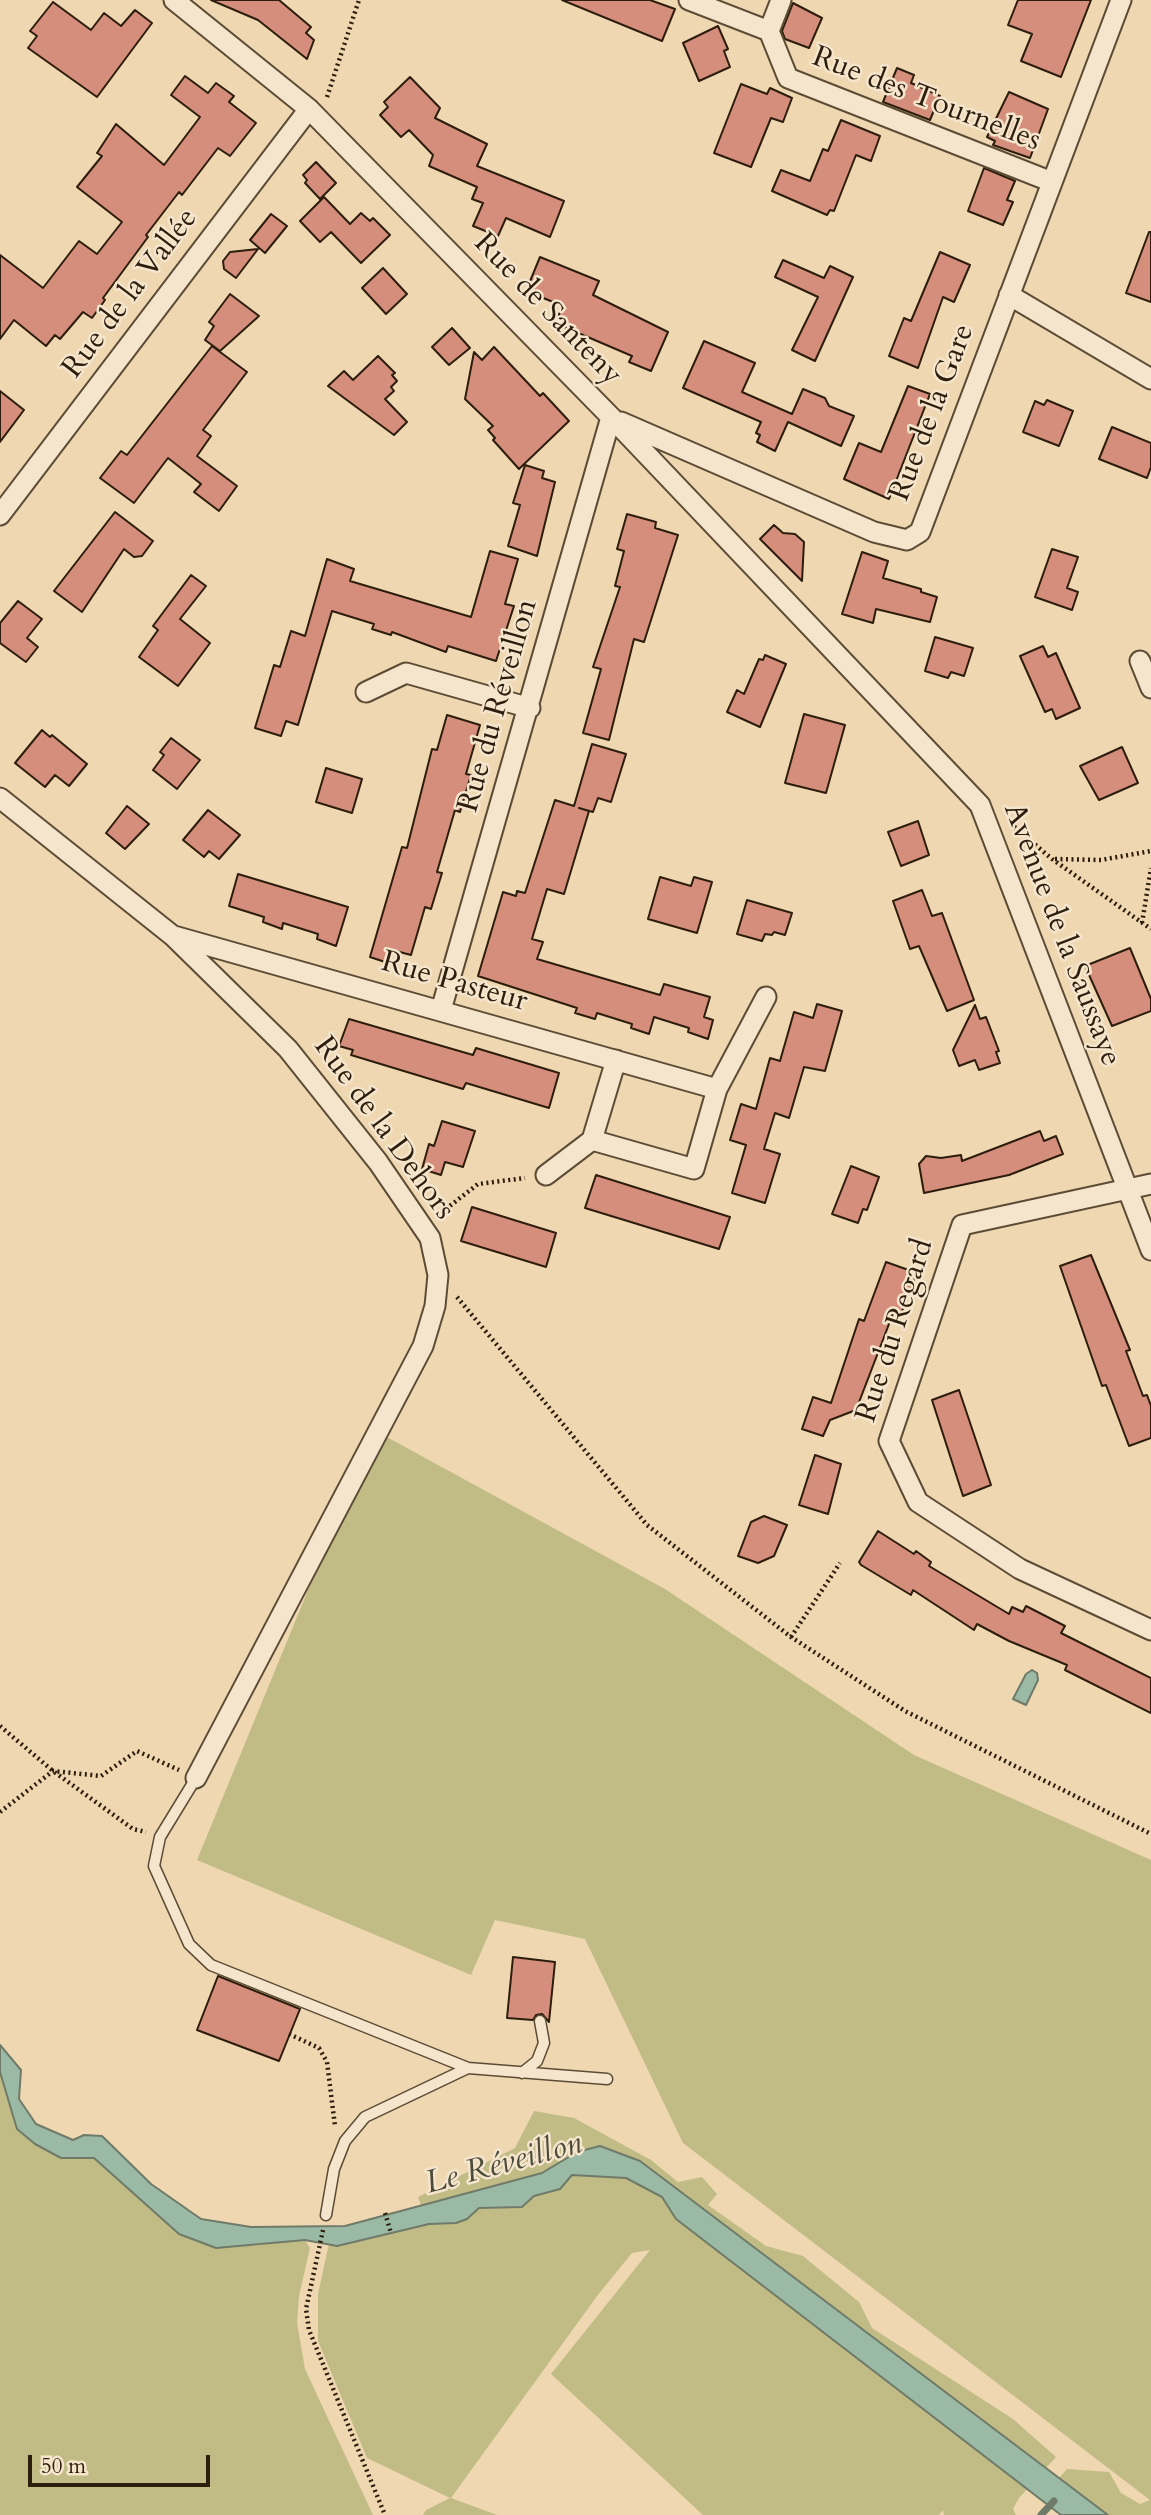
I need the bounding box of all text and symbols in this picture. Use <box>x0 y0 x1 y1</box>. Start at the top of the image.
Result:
street label: Rue des Tournelles <box>807 40 1045 160</box>
street label: Rue de la Vallée <box>56 202 206 386</box>
street label: Rue de Santeny <box>465 226 629 394</box>
street label: Rue de la Gare <box>883 319 983 507</box>
street label: Rue du Réveillon <box>451 595 547 817</box>
street label: Avenue de la Saussaye <box>994 799 1128 1071</box>
street label: Rue Pasteur <box>377 945 531 1021</box>
street label: Rue de la Dehors <box>305 1031 461 1227</box>
street label: Rue du Regard <box>849 1235 943 1427</box>
water label: Le Réveillon <box>422 2126 586 2204</box>
scale bar <box>32 2442 214 2486</box>
text: 50 m <box>41 2452 86 2481</box>

